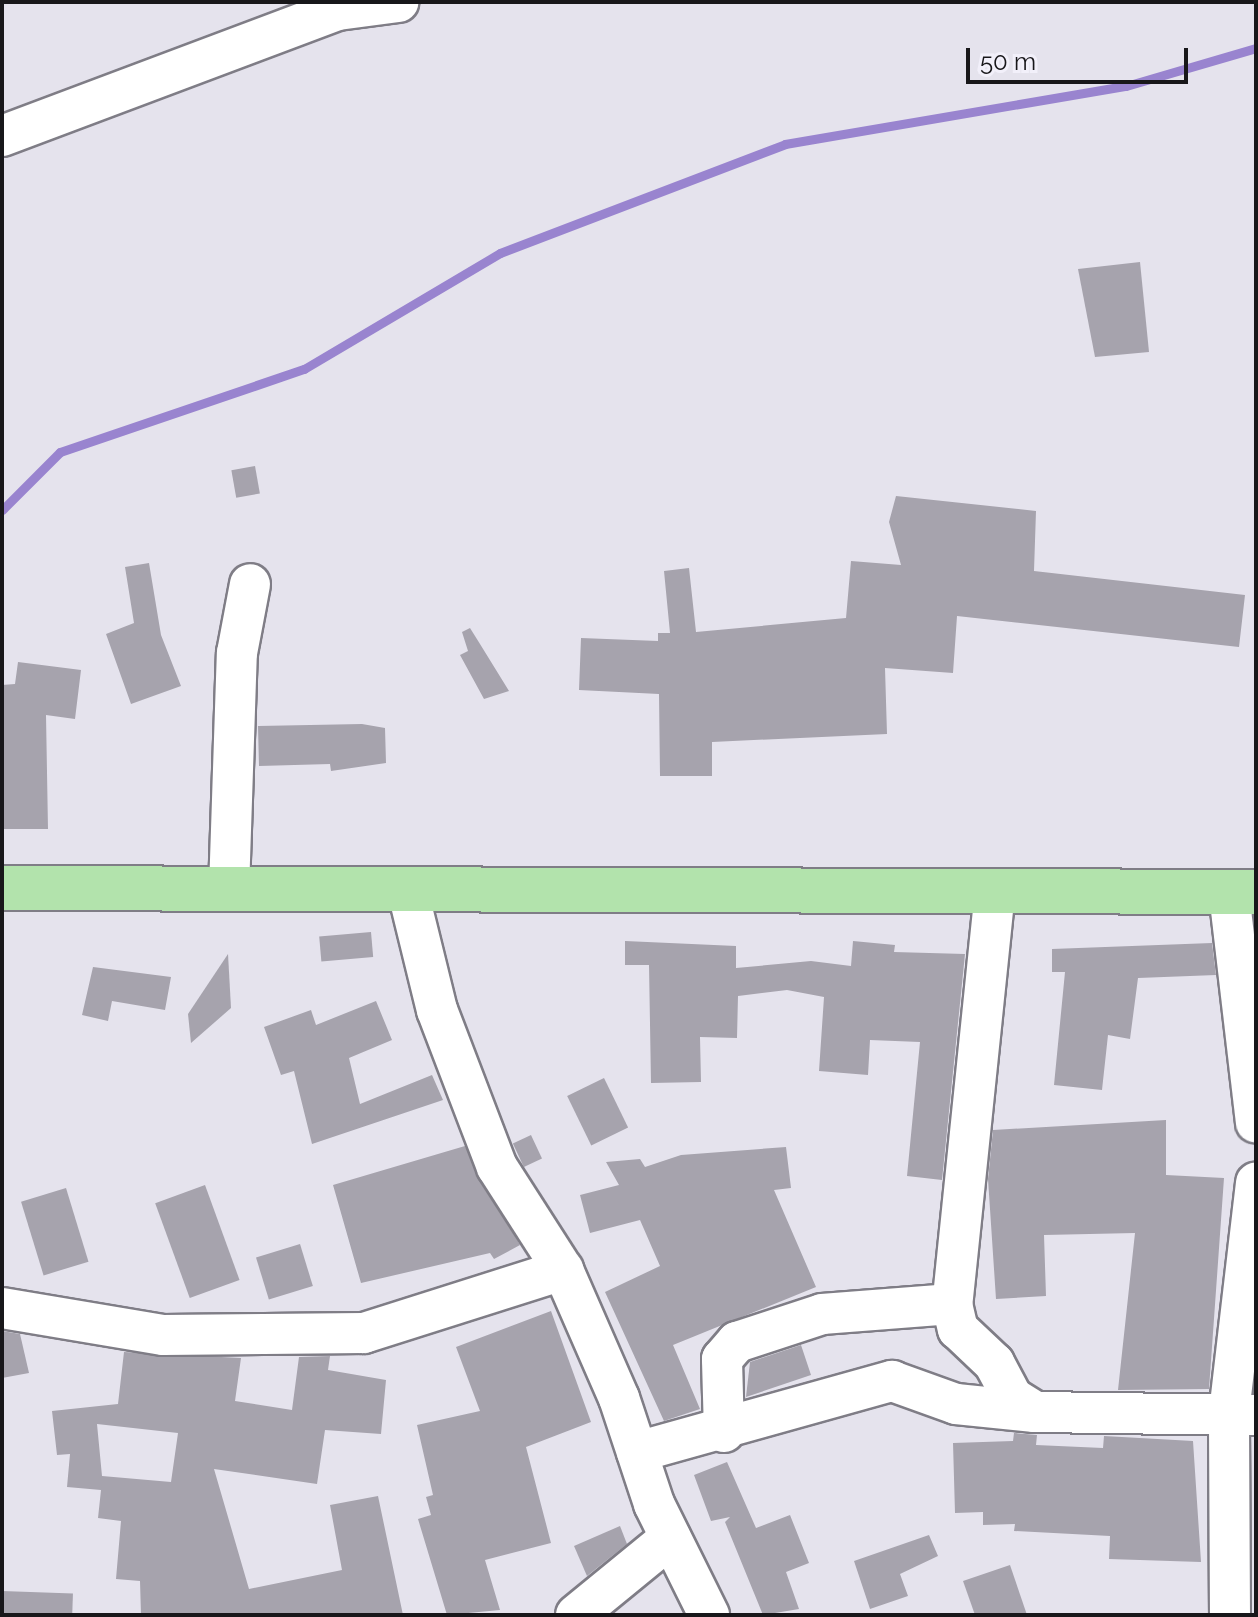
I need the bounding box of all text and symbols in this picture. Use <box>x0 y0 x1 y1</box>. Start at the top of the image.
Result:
scale bar <box>970 32 1192 82</box>
text: 50 m <box>980 47 1036 76</box>

